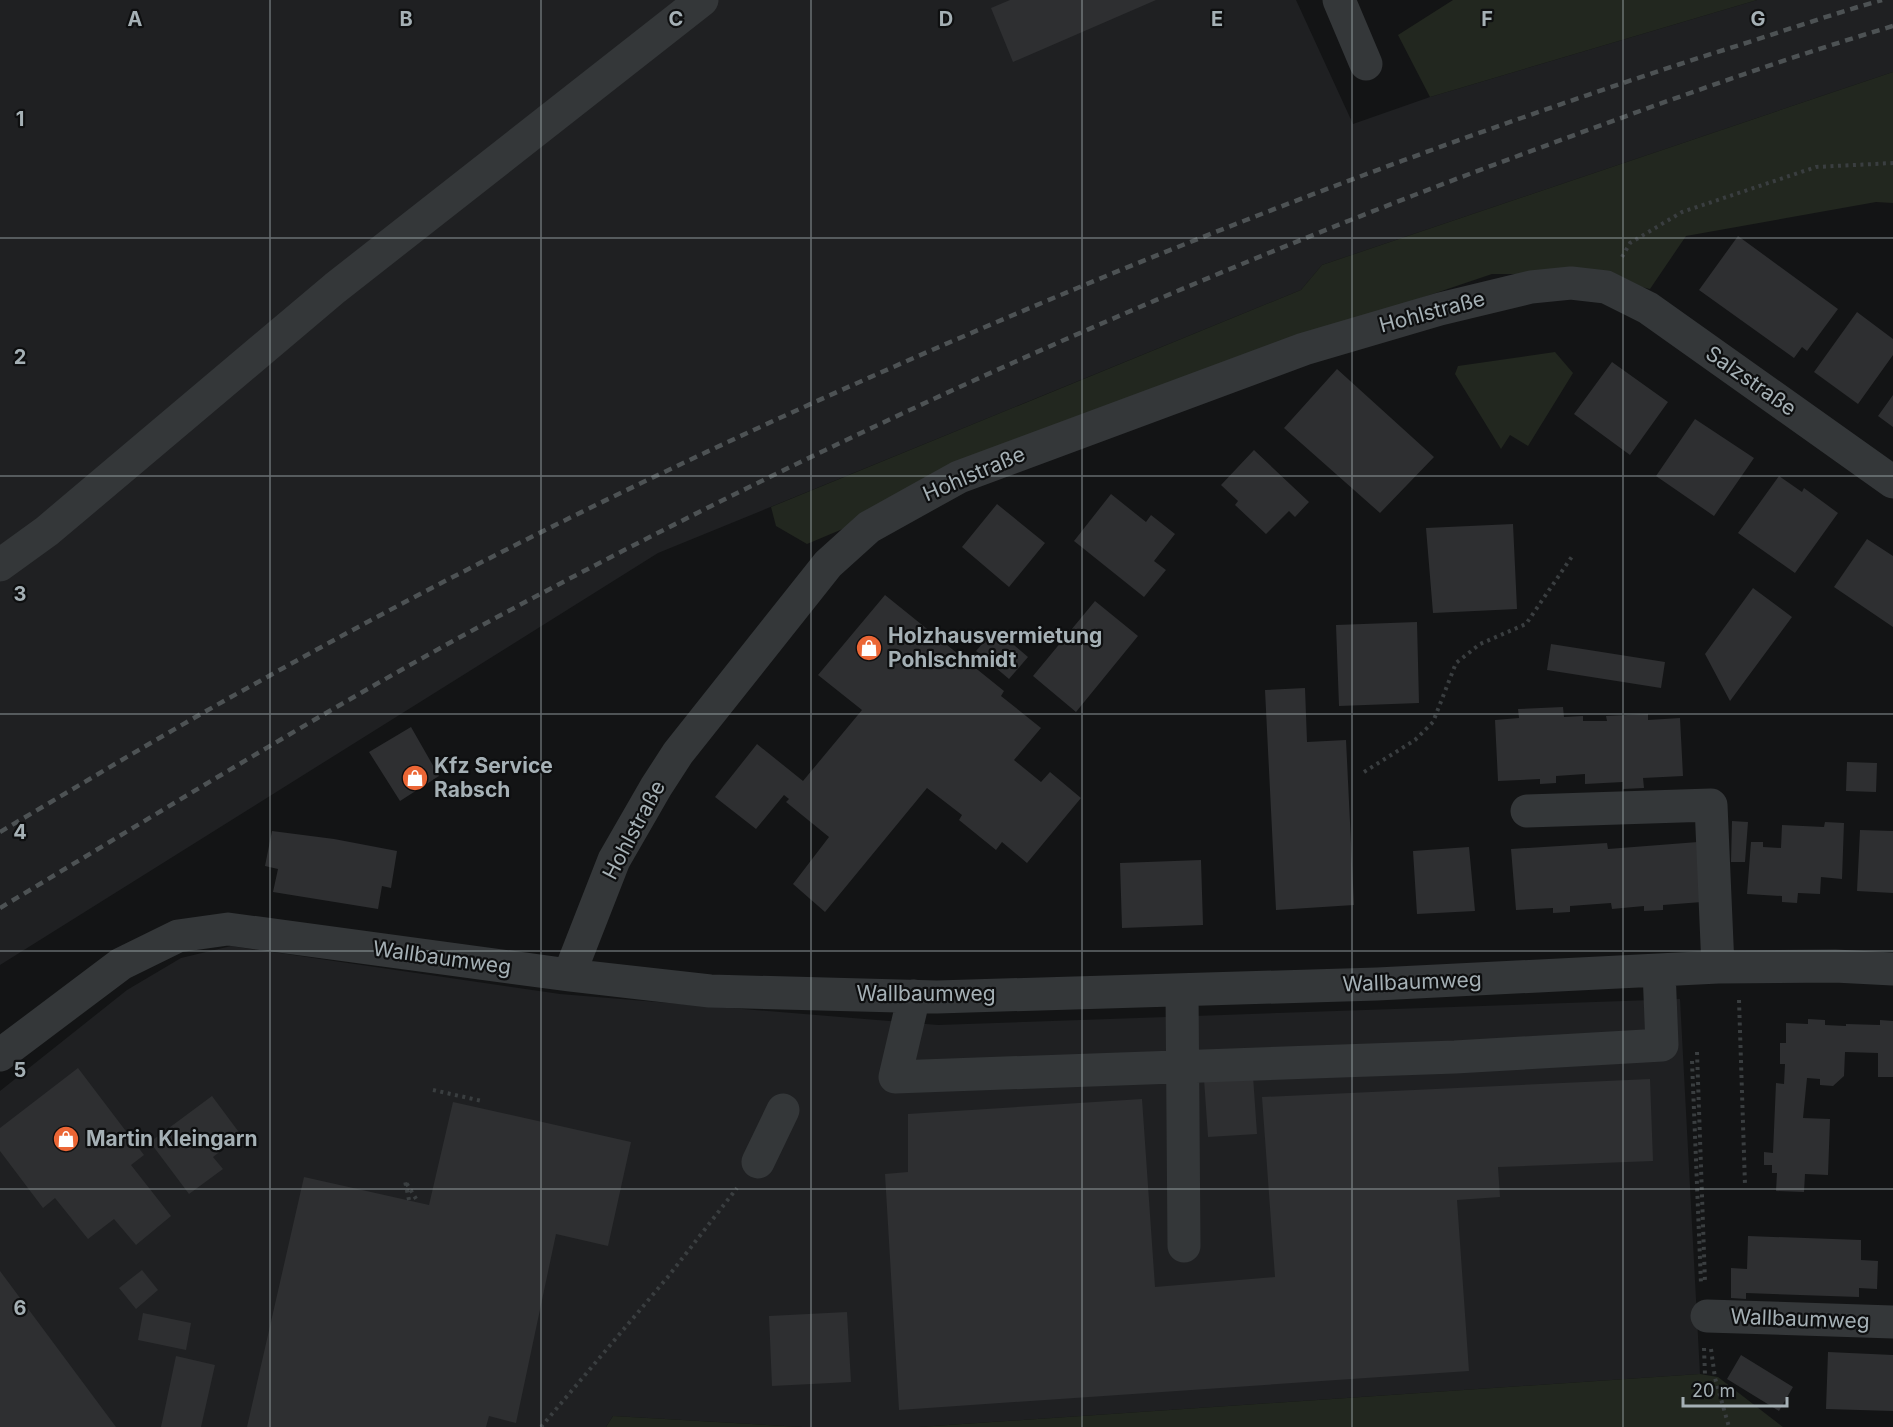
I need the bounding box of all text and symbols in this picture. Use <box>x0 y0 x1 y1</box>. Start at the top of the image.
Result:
text: A <box>128 7 143 31</box>
text: B <box>399 7 413 31</box>
text: C <box>669 7 683 31</box>
text: D <box>939 7 953 31</box>
text: E <box>1211 7 1223 31</box>
text: F <box>1481 7 1493 31</box>
text: G <box>1750 7 1766 31</box>
text: 1 <box>16 107 24 131</box>
street label: Hohlstraße <box>1376 285 1488 338</box>
street label: Salzstraße <box>1701 340 1801 421</box>
text: 2 <box>14 345 26 369</box>
street label: Hohlstraße <box>919 441 1029 506</box>
text: 3 <box>14 582 26 606</box>
place label: Holzhausvermietung Pohlschmidt <box>888 623 1102 672</box>
shop icon: Holzhausvermietung Pohlschmidt <box>854 633 884 663</box>
place label: Kfz Service Rabsch <box>434 753 553 802</box>
shop icon: Kfz Service Rabsch <box>400 763 430 793</box>
street label: Hohlstraße <box>597 776 670 884</box>
text: 4 <box>13 820 27 844</box>
street label: Wallbaumweg <box>371 935 513 980</box>
street label: Wallbaumweg <box>1342 967 1482 996</box>
street label: Wallbaumweg <box>856 981 996 1006</box>
text: 5 <box>14 1058 26 1082</box>
shop icon: Martin Kleingarn <box>51 1124 81 1154</box>
place label: Martin Kleingarn <box>86 1126 257 1151</box>
text: 6 <box>14 1296 27 1320</box>
street label: Wallbaumweg <box>1730 1304 1870 1333</box>
scale bar <box>1683 1370 1786 1408</box>
text: 20 m <box>1692 1380 1735 1401</box>

